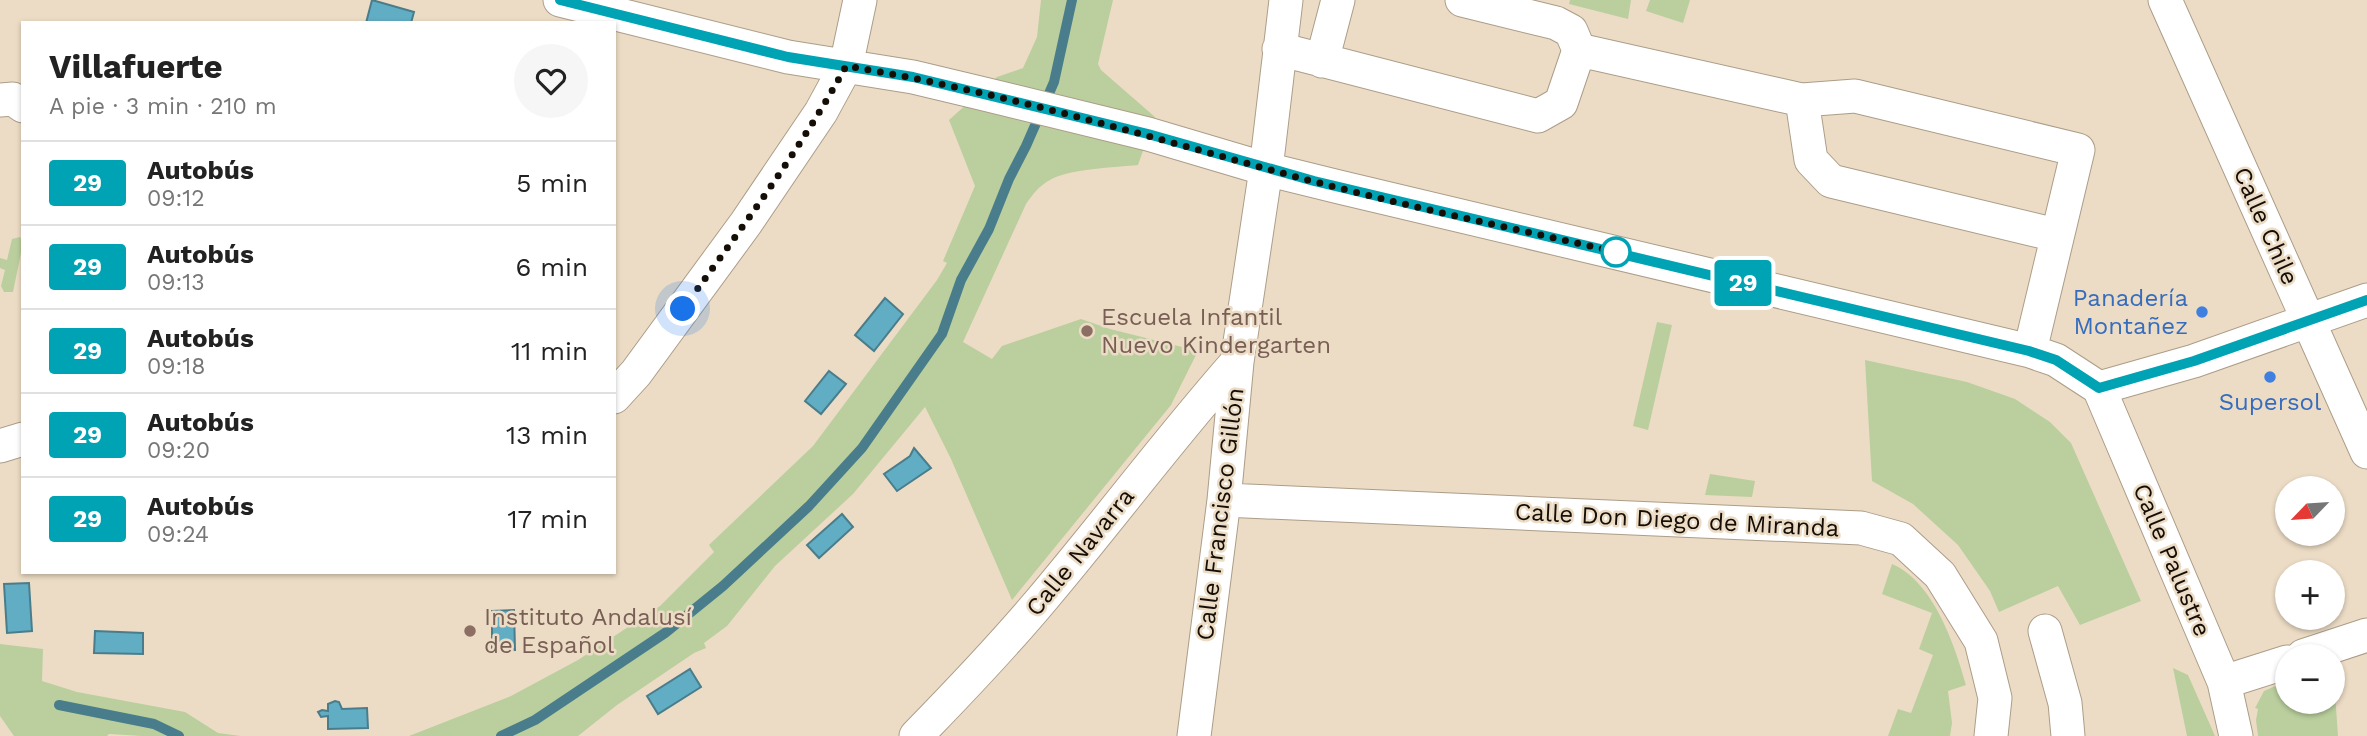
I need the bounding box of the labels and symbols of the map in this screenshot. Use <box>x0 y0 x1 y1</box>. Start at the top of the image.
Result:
street label: Calle Chile <box>2228 163 2304 289</box>
unlabelled marker <box>1601 237 1631 267</box>
line badge: 29 <box>1712 260 1774 306</box>
place label: Panadería Montañez <box>2073 284 2188 340</box>
your location <box>665 291 700 326</box>
place label: Escuela Infantil Nuevo Kindergarten <box>1101 303 1331 359</box>
marker: Panadería Montañez <box>2194 304 2210 320</box>
marker: Escuela Infantil Nuevo Kindergarten <box>1079 323 1095 339</box>
marker: Supersol <box>2262 369 2278 385</box>
street label: Calle Francisco Gillón <box>1191 386 1249 642</box>
place label: Supersol <box>2219 388 2322 416</box>
north arrow <box>2275 476 2345 546</box>
street label: Calle Palustre <box>2127 479 2217 641</box>
street label: Calle Navarra <box>1020 483 1140 621</box>
street label: Calle Don Diego de Miranda <box>1514 498 1840 542</box>
place label: Instituto Andalusí de Español <box>484 603 692 659</box>
marker: Instituto Andalusí de Español <box>462 623 478 639</box>

